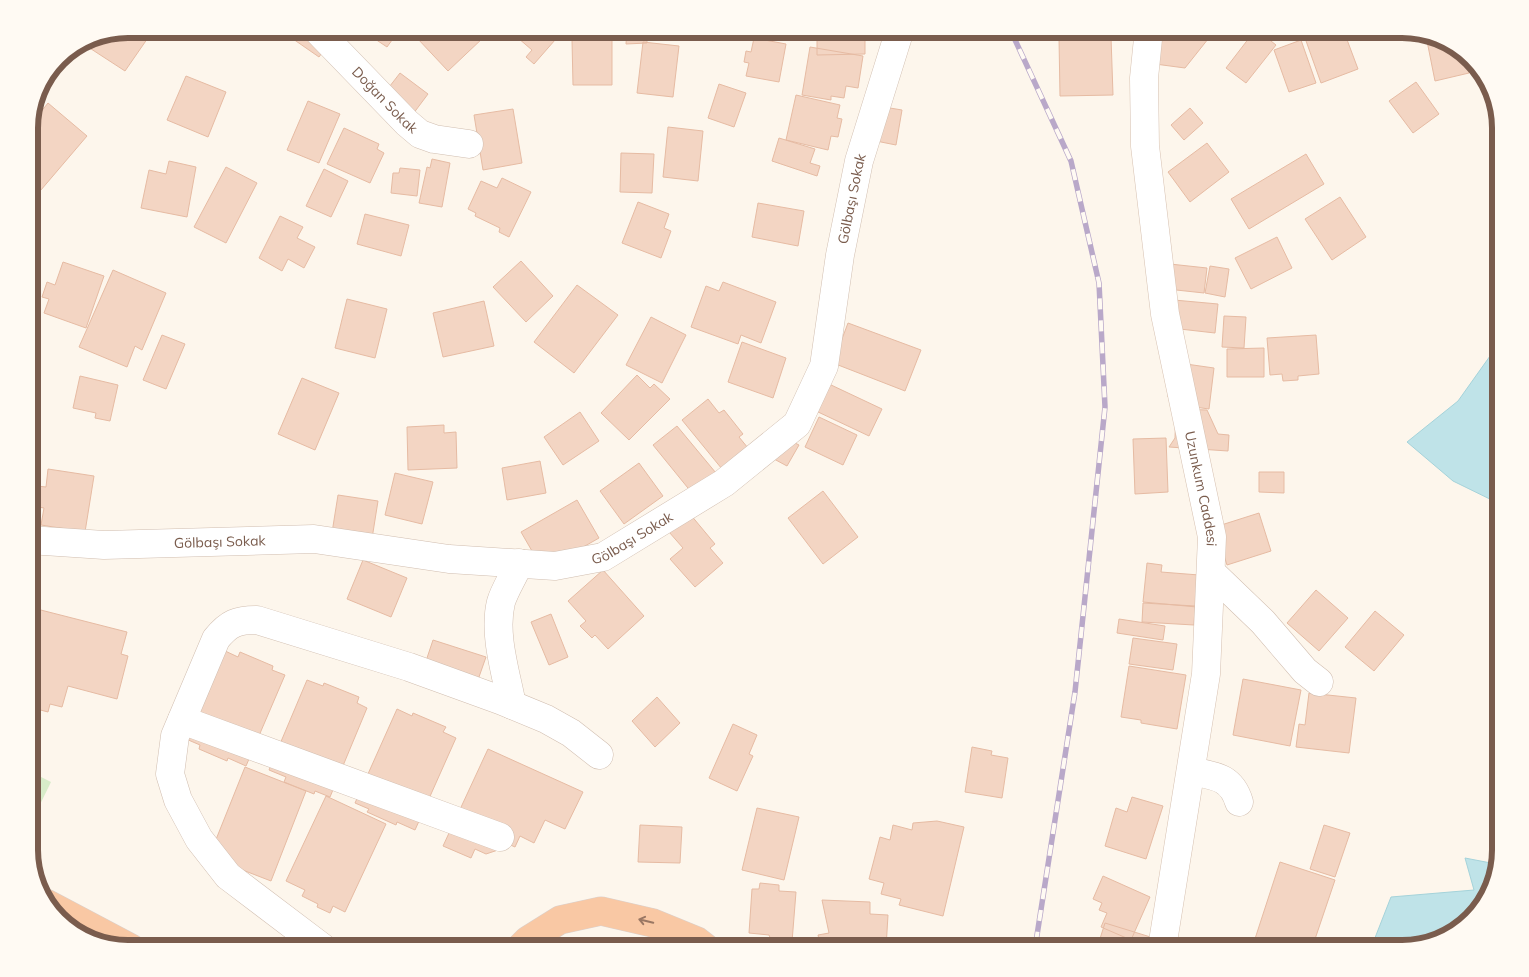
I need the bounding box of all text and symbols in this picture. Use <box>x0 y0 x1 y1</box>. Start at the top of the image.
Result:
street label: Doğan Sokak <box>348 63 422 138</box>
street label: Gölbaşı Sokak <box>833 151 870 246</box>
street label: Uzunkum Caddesi <box>1181 429 1221 547</box>
street label: Gölbaşı Sokak <box>590 507 677 568</box>
street label: Gölbaşı Sokak <box>174 531 267 552</box>
one-way arrow <box>639 916 655 925</box>

